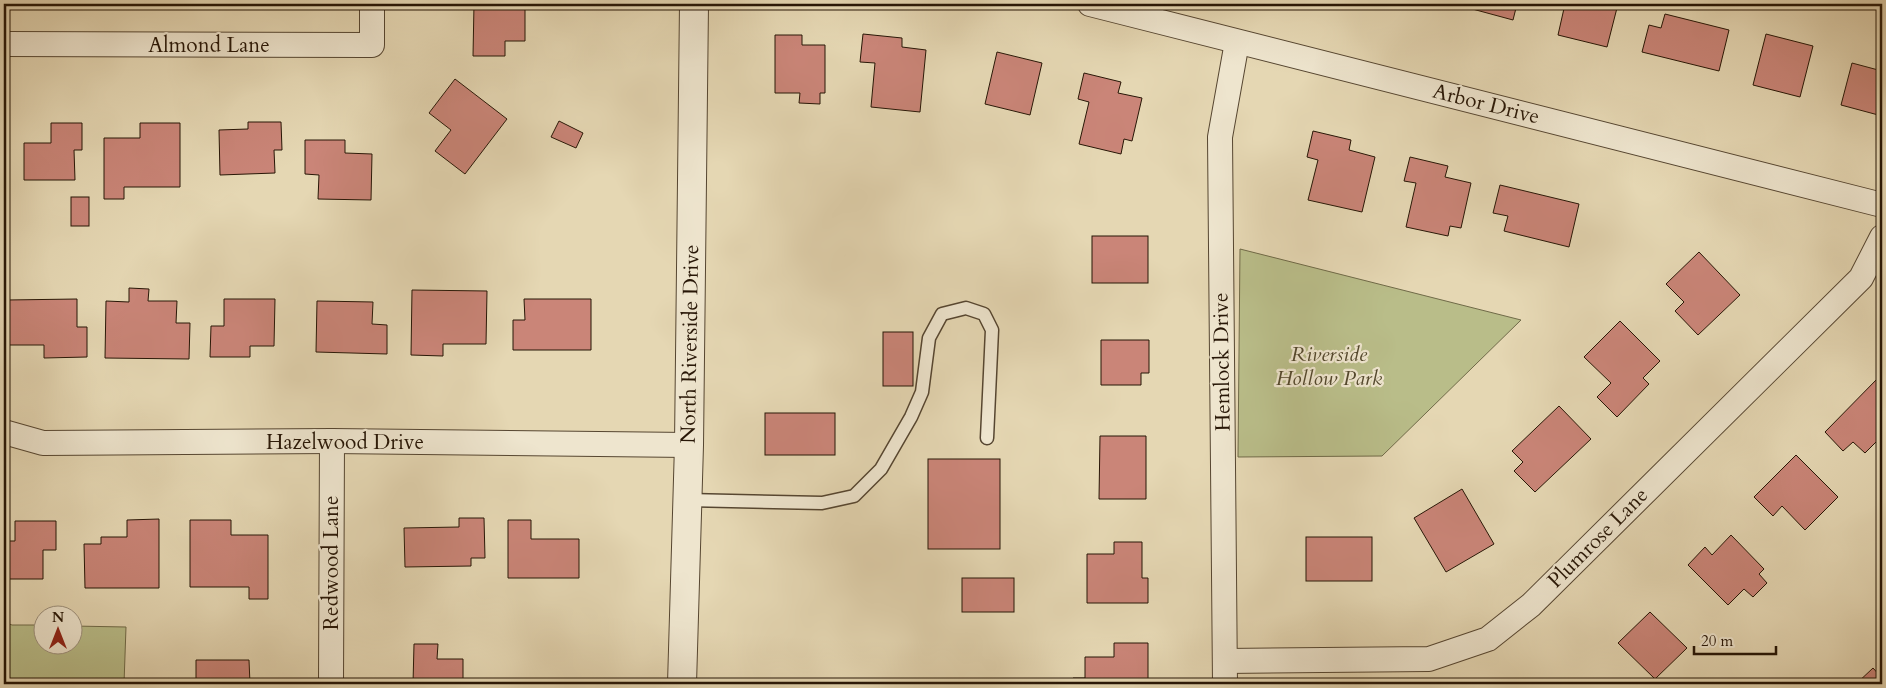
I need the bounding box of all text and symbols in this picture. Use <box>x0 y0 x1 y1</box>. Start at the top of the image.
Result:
street label: Almond Lane <box>148 31 270 60</box>
street label: Arbor Drive <box>1429 77 1543 131</box>
street label: North Riverside Drive <box>674 244 706 444</box>
street label: Hemlock Drive <box>1206 292 1238 432</box>
park label: Riverside Hollow Park <box>1276 340 1383 393</box>
street label: Hazelwood Drive <box>266 428 424 457</box>
street label: Plumrose Lane <box>1541 481 1655 595</box>
street label: Redwood Lane <box>317 496 346 630</box>
north arrow <box>32 606 82 656</box>
text: N <box>52 608 64 627</box>
scale bar <box>1694 623 1776 655</box>
text: 20 m <box>1701 631 1733 651</box>

